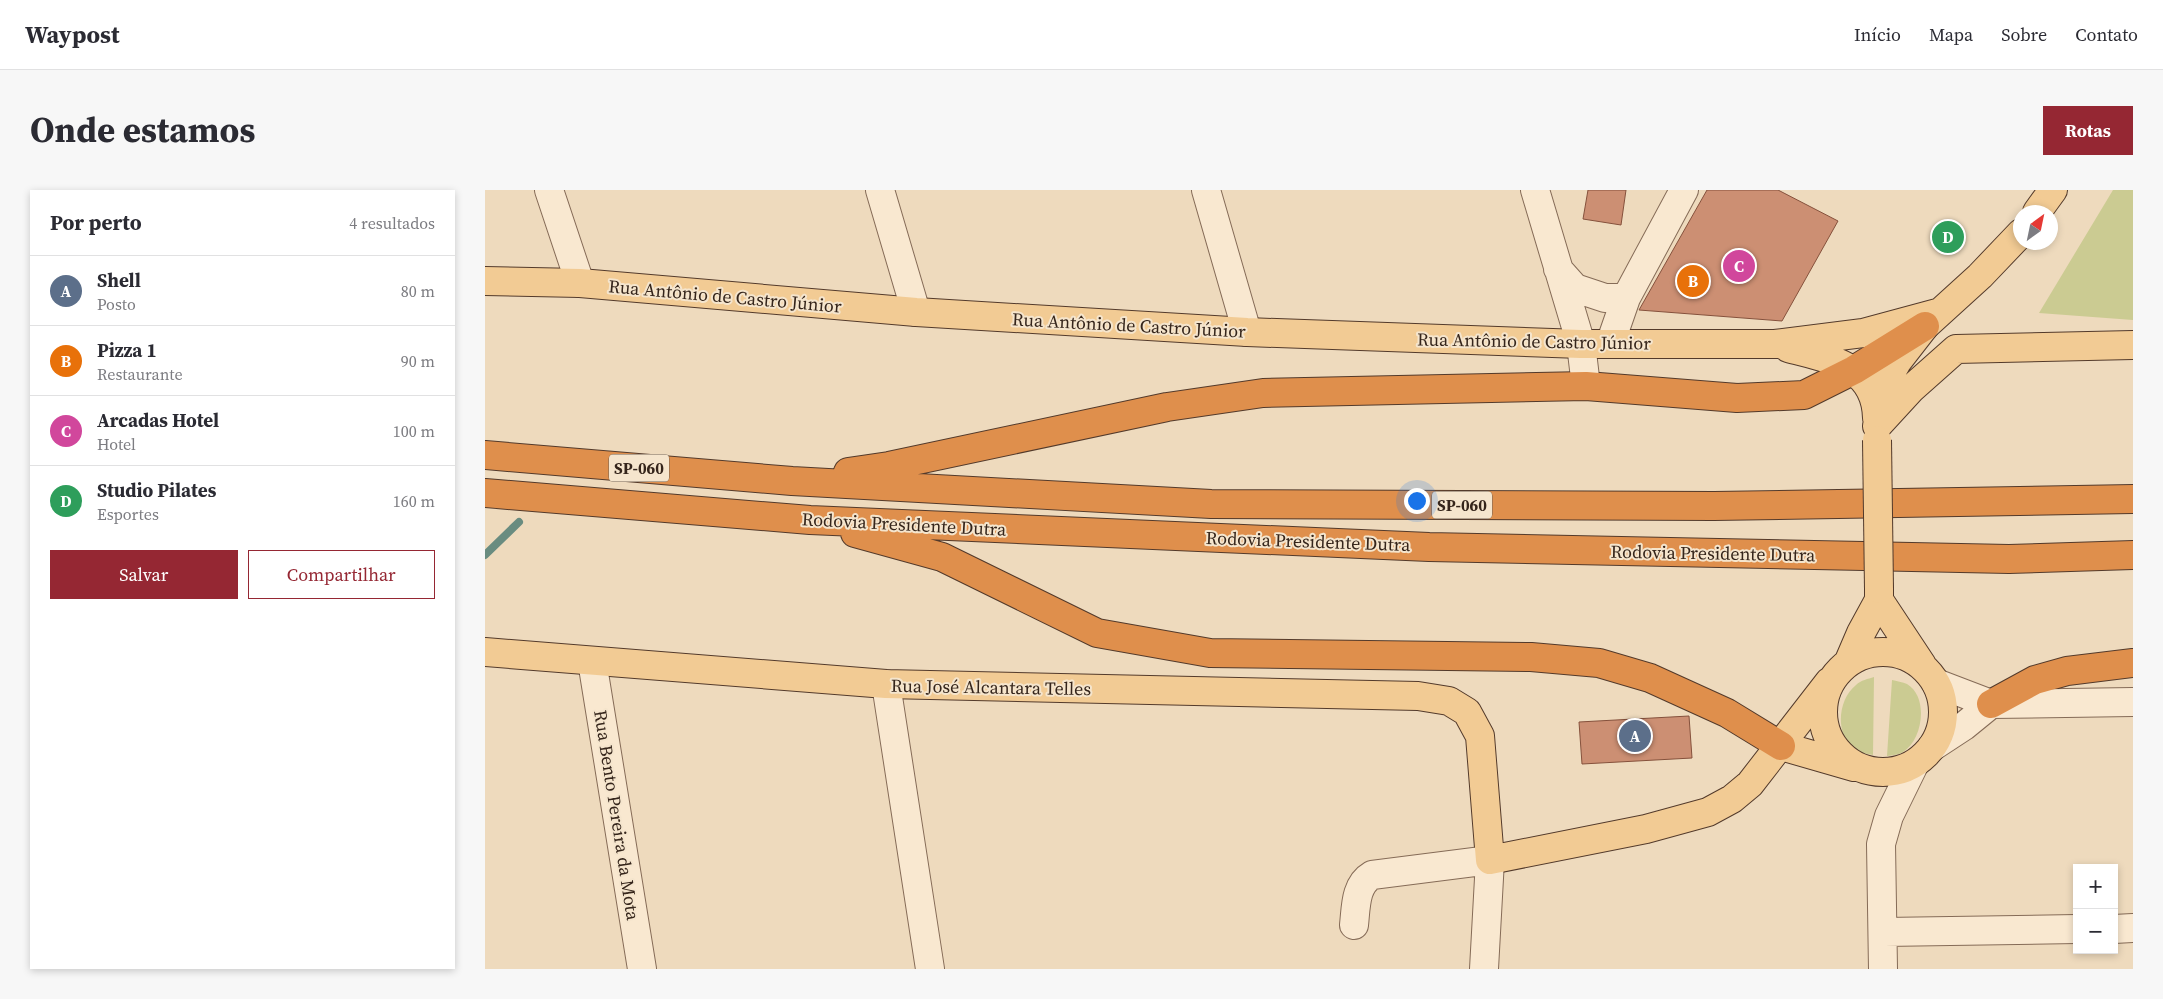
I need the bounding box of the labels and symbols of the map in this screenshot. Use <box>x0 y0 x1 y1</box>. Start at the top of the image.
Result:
north arrow <box>2013 205 2058 250</box>
pin: D <box>1932 218 1964 256</box>
pin: C <box>1723 247 1755 285</box>
pin: B <box>1677 262 1709 300</box>
street label: Rua Antônio de Castro Júnior <box>607 273 843 319</box>
street label: Rua Antônio de Castro Júnior <box>1012 306 1247 344</box>
street label: Rua Antônio de Castro Júnior <box>1417 326 1652 356</box>
road number: SP-060 <box>609 454 669 482</box>
your location <box>1404 488 1430 514</box>
road number: SP-060 <box>1432 492 1492 518</box>
street label: Rodovia Presidente Dutra <box>801 506 1008 542</box>
street label: Rodovia Presidente Dutra <box>1205 525 1412 557</box>
street label: Rodovia Presidente Dutra <box>1610 539 1816 567</box>
street label: Rua José Alcantara Telles <box>891 673 1092 701</box>
street label: Rua Bento Pereira da Mota <box>588 708 646 923</box>
pin: A <box>1619 717 1651 755</box>

